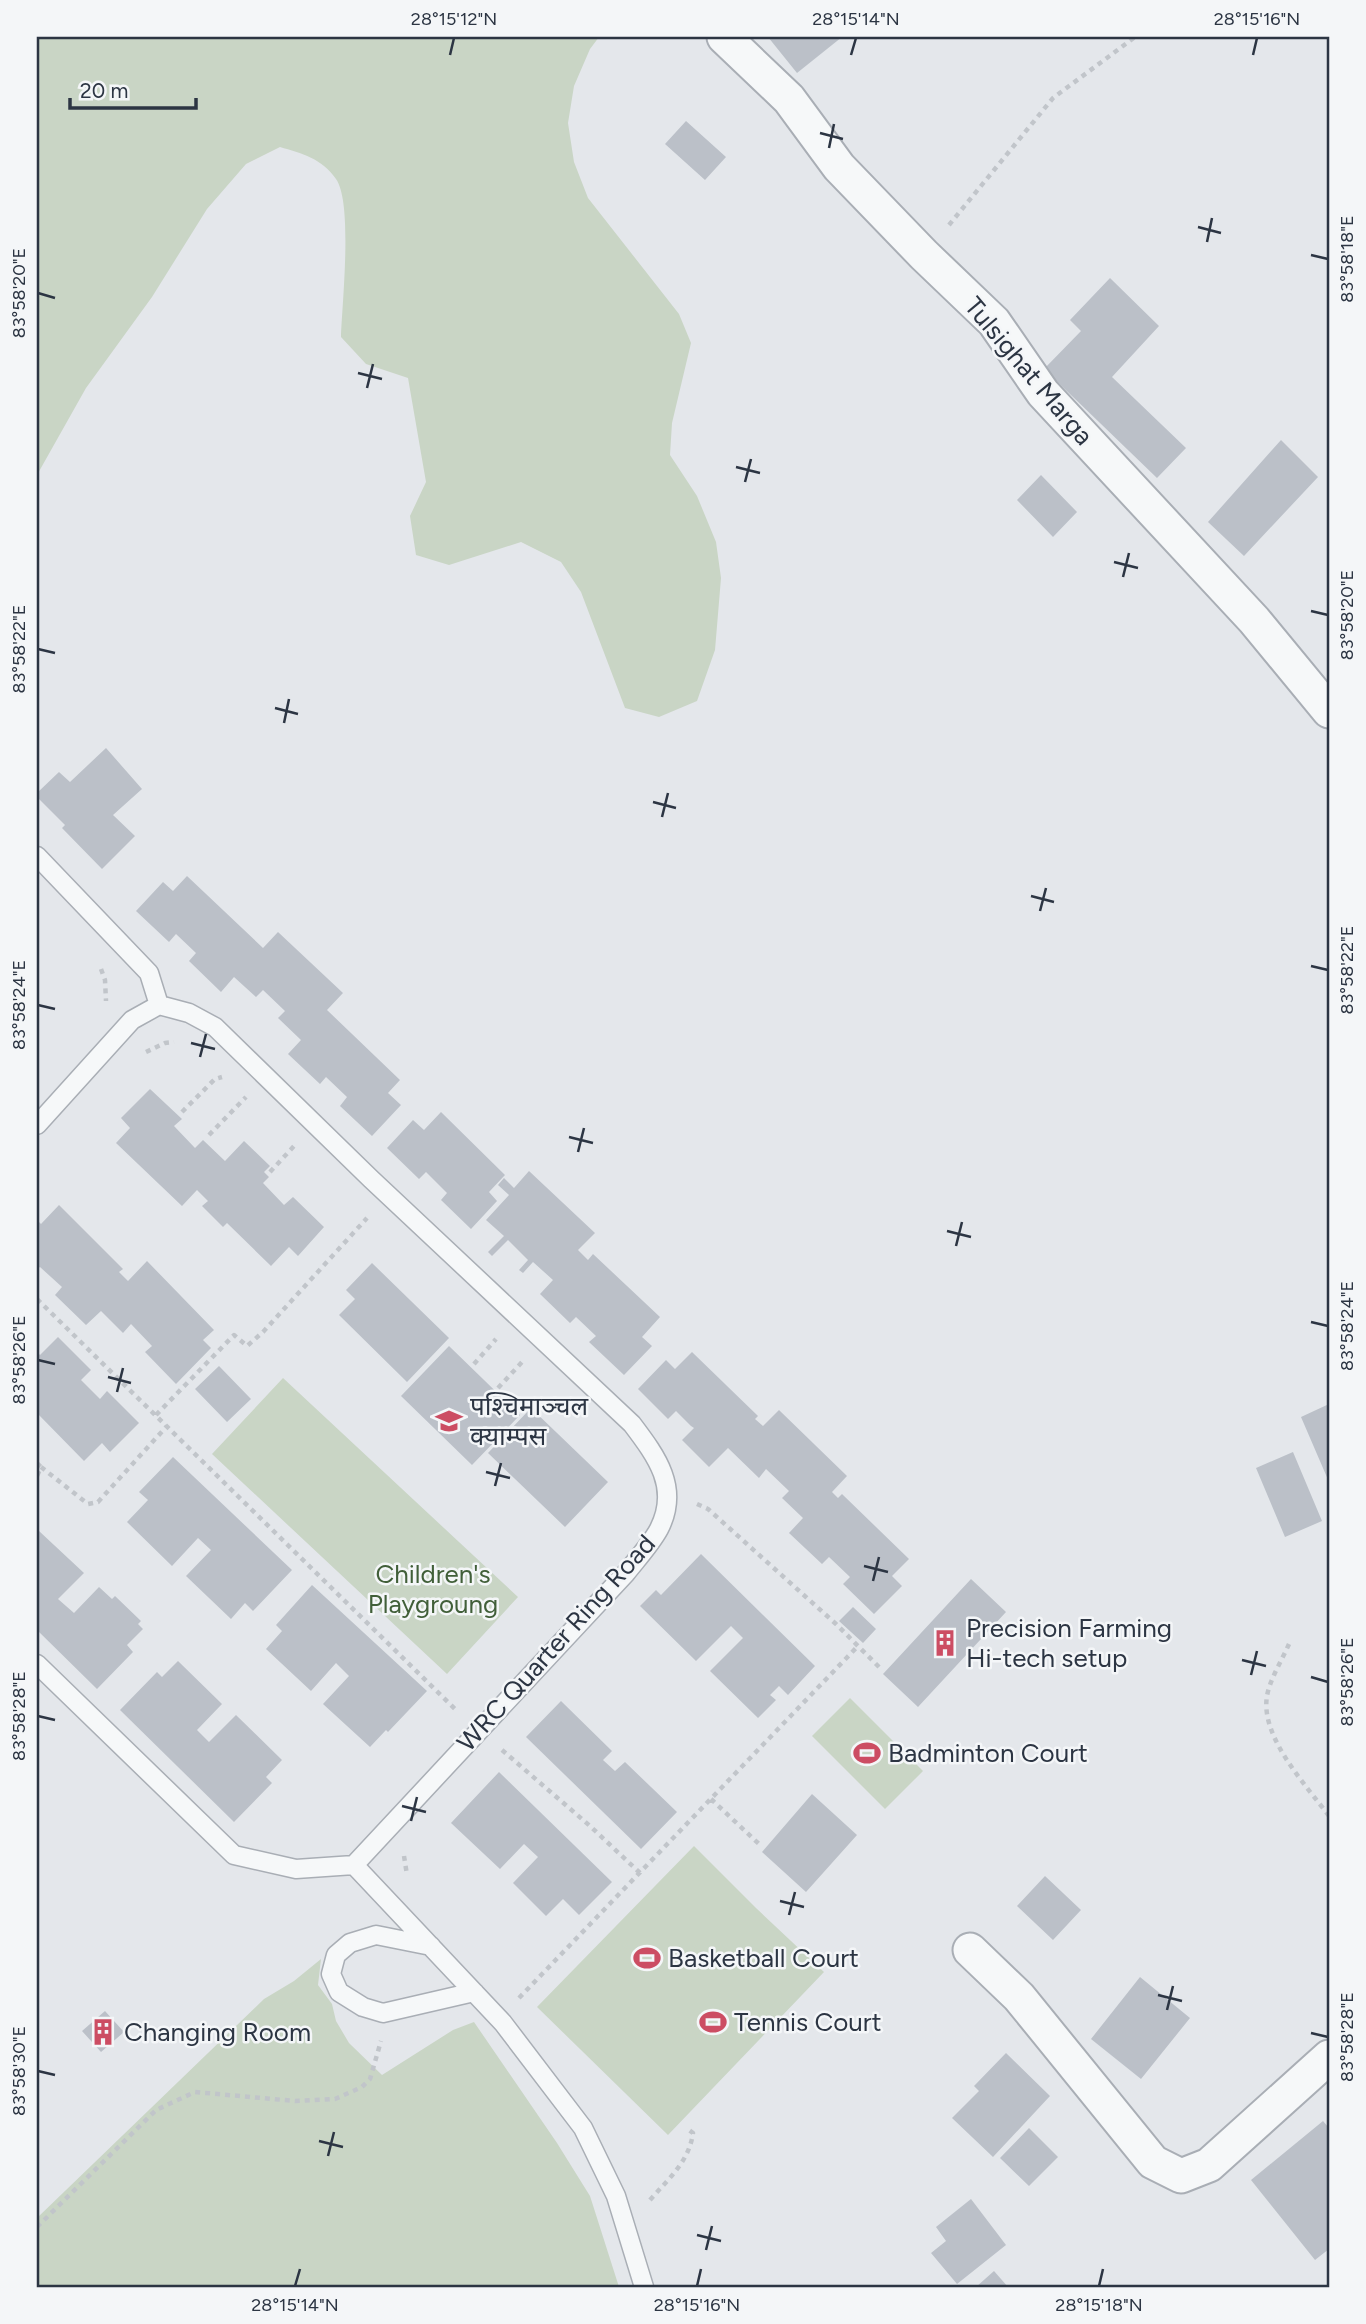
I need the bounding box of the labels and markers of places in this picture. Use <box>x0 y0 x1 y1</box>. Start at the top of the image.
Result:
place label: पश्‍चिमाञ्‍चल क्याम्पस <box>470 1390 589 1452</box>
school or university icon: पश्‍चिमाञ्‍चल क्याम्पस <box>434 1406 464 1436</box>
place label: Precision Farming Hi-tech setup <box>966 1612 1172 1674</box>
building icon: Precision Farming Hi-tech setup <box>930 1628 960 1658</box>
place label: Badminton Court <box>888 1737 1088 1769</box>
sports icon: Badminton Court <box>852 1738 882 1768</box>
place label: Basketball Court <box>668 1942 859 1974</box>
sports icon: Basketball Court <box>632 1943 662 1973</box>
place label: Tennis Court <box>734 2006 882 2038</box>
sports icon: Tennis Court <box>698 2007 728 2037</box>
place label: Changing Room <box>124 2016 311 2048</box>
building icon: Changing Room <box>88 2017 118 2047</box>

